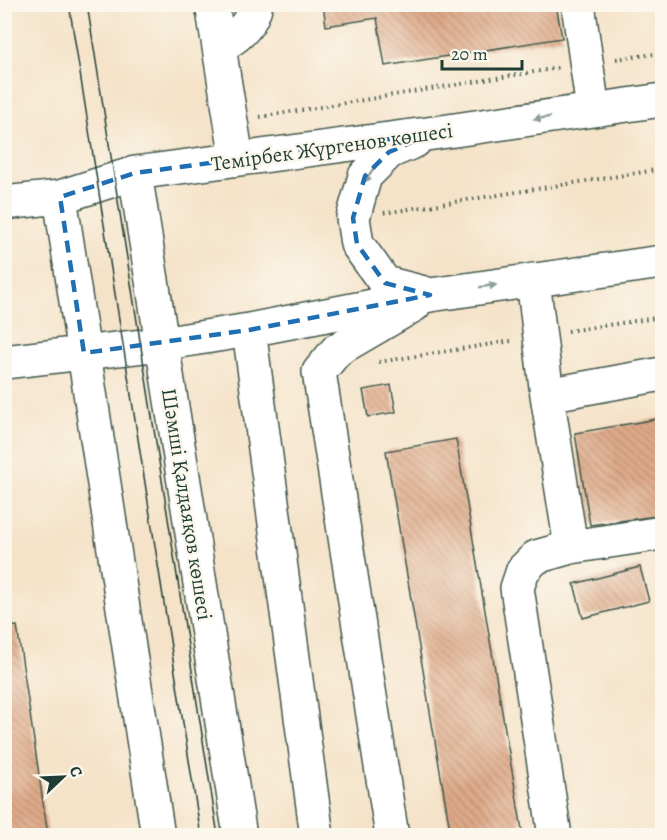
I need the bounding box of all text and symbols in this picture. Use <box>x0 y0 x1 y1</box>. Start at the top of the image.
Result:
scale bar <box>442 33 522 71</box>
text: 20 m <box>451 42 488 66</box>
one-way arrow <box>533 113 552 122</box>
street label: Темірбек Жүргенов көшесі <box>209 116 455 178</box>
one-way arrow <box>363 167 374 184</box>
one-way arrow <box>479 282 498 291</box>
street label: Шәмші Қалдаяқов көшесі <box>155 386 219 622</box>
north arrow <box>33 747 93 807</box>
text: С <box>64 763 88 780</box>

